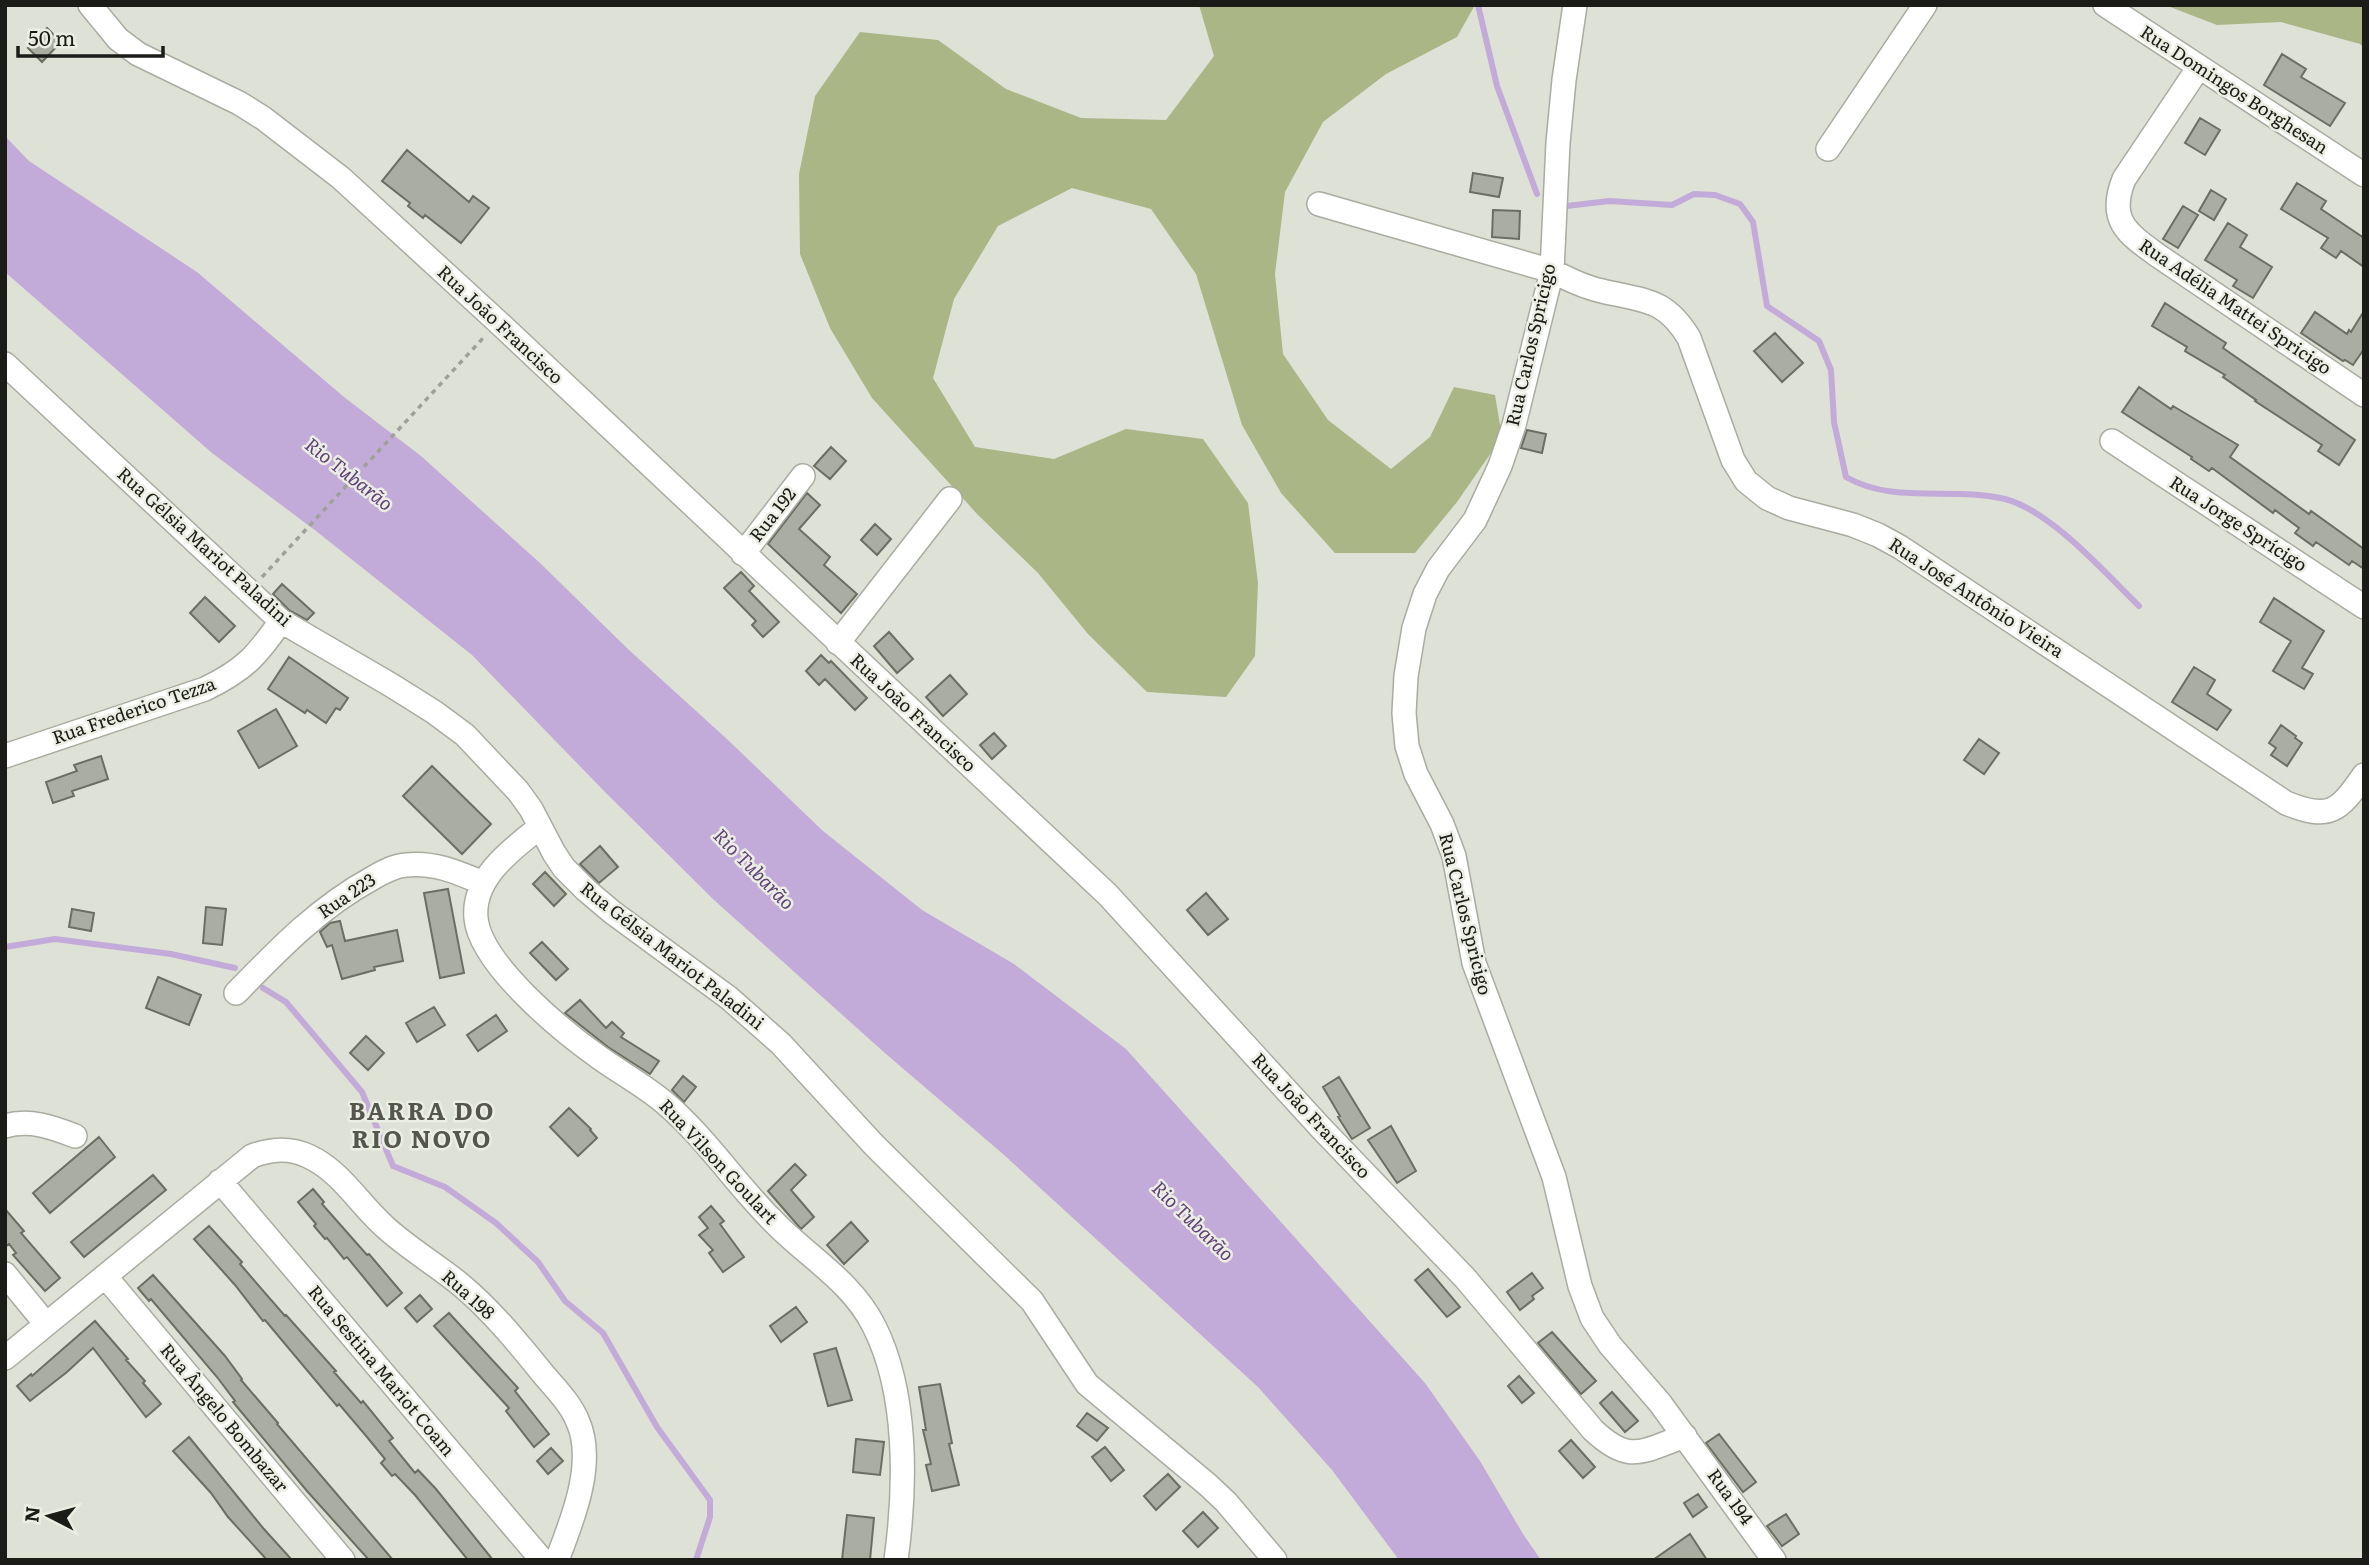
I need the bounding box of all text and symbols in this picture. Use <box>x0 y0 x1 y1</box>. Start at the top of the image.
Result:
scale bar <box>18 14 163 58</box>
street label: Rua Domingos Borghesan <box>2136 18 2334 160</box>
text: 50 m <box>28 21 75 52</box>
street label: Rua Adélia Mattei Spricigo <box>2134 231 2337 380</box>
street label: Rua João Francisco <box>432 258 570 390</box>
street label: Rua Carlos Spricigo <box>1498 261 1561 429</box>
water label: Rio Tubarão <box>300 430 400 517</box>
street label: Rua Gélsia Mariot Paladini <box>112 460 298 632</box>
street label: Rua Jorge Sprícigo <box>2165 468 2313 577</box>
street label: Rua 192 <box>742 481 802 547</box>
street label: Rua José Antônio Vieira <box>1884 530 2070 664</box>
street label: Rua João Francisco <box>845 646 983 778</box>
street label: Rua Frederico Tezza <box>48 669 219 750</box>
water label: Rio Tubarão <box>708 821 802 915</box>
street label: Rua Carlos Spricigo <box>1433 830 1500 998</box>
street label: Rua 223 <box>312 865 381 924</box>
street label: Rua Gélsia Mariot Paladini <box>575 874 771 1035</box>
street label: Rua João Francisco <box>1246 1046 1378 1184</box>
district label: BARRA DO RIO NOVO <box>349 1092 495 1155</box>
street label: Rua Vilson Goulart <box>654 1092 785 1230</box>
water label: Rio Tubarão <box>1146 1174 1241 1267</box>
street label: Rua 198 <box>436 1263 502 1325</box>
street label: Rua Sestina Mariot Coam <box>302 1279 462 1462</box>
street label: Rua Ângelo Bombazar <box>155 1337 296 1498</box>
street label: Rua 194 <box>1702 1462 1761 1530</box>
north arrow <box>14 1481 84 1551</box>
text: N <box>16 1505 46 1524</box>

